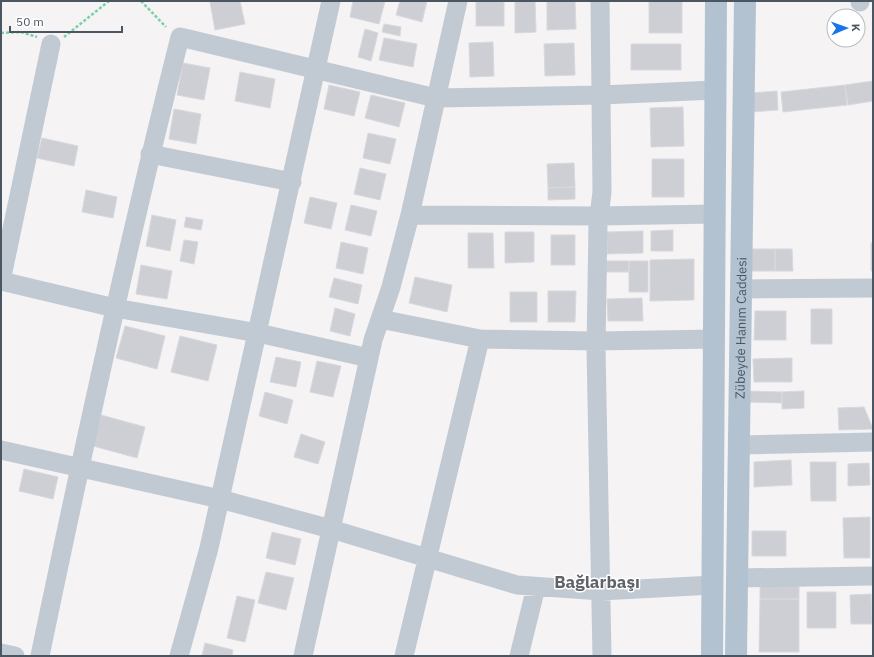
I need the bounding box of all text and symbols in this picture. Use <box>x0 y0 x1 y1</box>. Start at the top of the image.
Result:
scale bar <box>10 8 122 34</box>
north arrow <box>826 8 866 48</box>
text: 50 m <box>16 14 44 29</box>
text: K <box>849 24 863 32</box>
street label: Zübeyde Hanım Caddesi <box>732 257 750 399</box>
district label: Bağlarbaşı <box>554 571 640 593</box>

